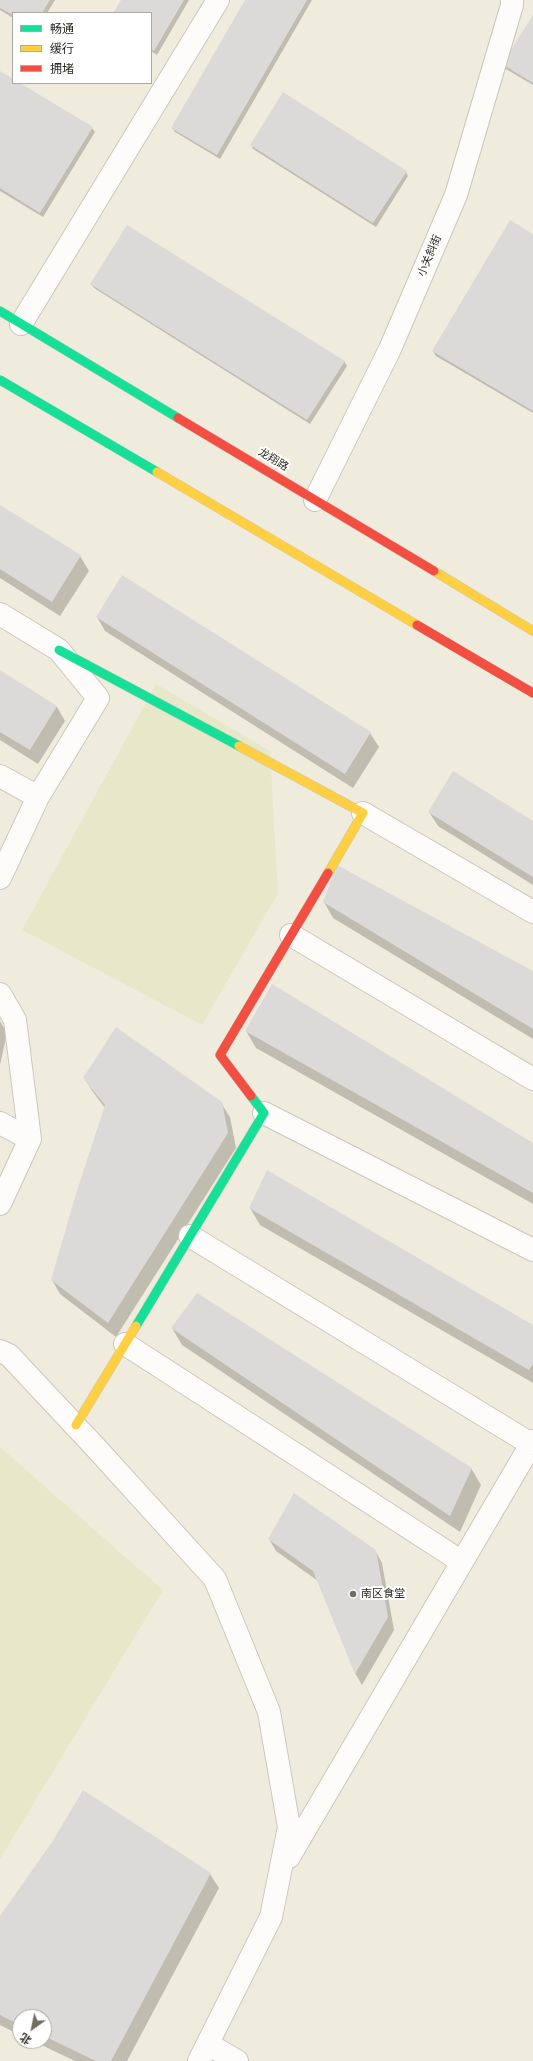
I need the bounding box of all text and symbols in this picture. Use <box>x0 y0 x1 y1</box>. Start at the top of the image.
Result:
legend <box>12 12 152 84</box>
text: 畅通 <box>50 21 74 37</box>
text: 缓行 <box>50 41 74 57</box>
text: 拥堵 <box>50 61 74 77</box>
street label: 小关斜街 <box>415 233 445 279</box>
street label: 龙翔路 <box>255 446 291 474</box>
place label: 南区食堂 <box>361 1587 405 1601</box>
marker: 南区食堂 <box>348 1589 358 1599</box>
north arrow <box>12 2009 52 2049</box>
text: 北 <box>17 2029 34 2048</box>

